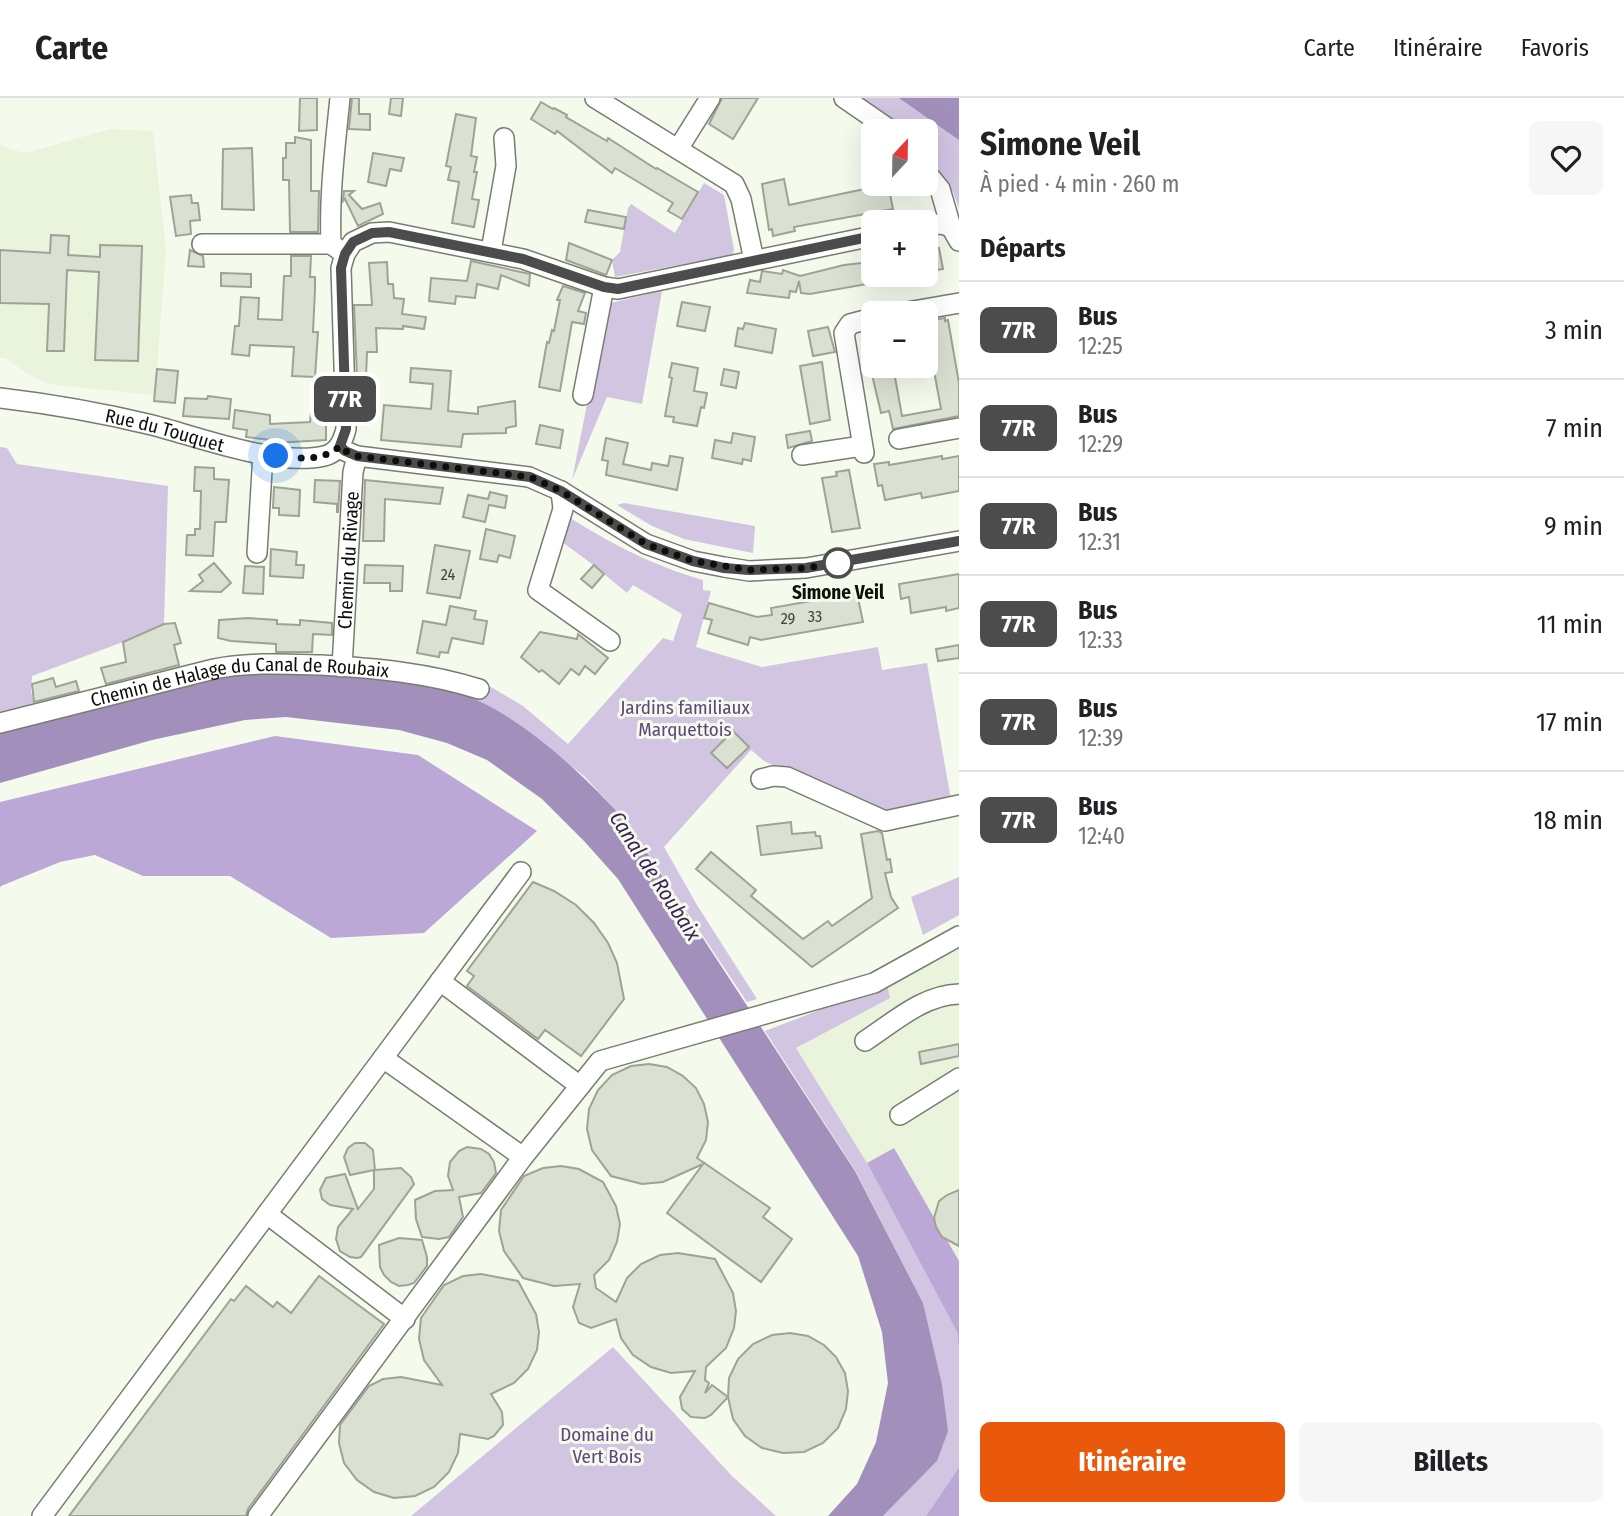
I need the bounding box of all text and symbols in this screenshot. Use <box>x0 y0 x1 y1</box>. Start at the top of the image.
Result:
text: Carte <box>35 28 108 68</box>
text: Carte <box>1304 34 1355 62</box>
text: Itinéraire <box>1393 34 1483 62</box>
text: Favoris <box>1521 34 1589 62</box>
north arrow <box>861 119 938 196</box>
map controls <box>861 119 938 378</box>
button: heart <box>1529 121 1603 195</box>
text: Simone Veil <box>980 124 1140 164</box>
text: À pied · 4 min · 260 m <box>980 170 1179 198</box>
button: + <box>861 210 938 287</box>
text: Départs <box>980 233 1066 264</box>
button: − <box>861 301 938 378</box>
text: Bus <box>1078 301 1117 332</box>
text: 3 min <box>1545 315 1603 346</box>
text: 77R <box>1001 316 1036 344</box>
text: 12:25 <box>1078 332 1123 360</box>
line badge: 77R <box>305 376 385 422</box>
text: 77R <box>328 385 362 413</box>
text: Bus <box>1078 399 1117 430</box>
street label: Rue du Touquet <box>103 404 227 457</box>
text: 7 min <box>1546 413 1603 444</box>
text: 77R <box>1001 414 1036 442</box>
text: 12:29 <box>1078 430 1123 458</box>
your location <box>258 438 293 473</box>
street label: Chemin du Rivage <box>333 491 364 630</box>
text: Bus <box>1078 497 1117 528</box>
text: 9 min <box>1544 511 1603 542</box>
text: 77R <box>1001 512 1036 540</box>
text: 12:31 <box>1078 528 1121 556</box>
marker: Simone Veil <box>823 548 853 578</box>
house number: 24 <box>441 565 455 584</box>
place label: Simone Veil <box>792 581 885 604</box>
text: Bus <box>1078 595 1117 626</box>
house number: 33 <box>808 607 822 626</box>
house number: 29 <box>781 609 796 628</box>
text: 11 min <box>1537 609 1603 640</box>
text: 77R <box>1001 610 1036 638</box>
text: 12:33 <box>1078 626 1123 654</box>
street label: Chemin de Halage du Canal de Roubaix <box>88 653 391 712</box>
text: Bus <box>1078 693 1117 724</box>
park label: Jardins familiaux Marquettois <box>620 696 750 741</box>
text: 17 min <box>1536 707 1603 738</box>
text: 77R <box>1001 708 1036 736</box>
text: 12:39 <box>1078 724 1124 752</box>
text: Bus <box>1078 791 1117 822</box>
text: 18 min <box>1534 805 1603 836</box>
text: 77R <box>1001 806 1036 834</box>
water label: Canal de Roubaix <box>604 807 707 946</box>
text: 12:40 <box>1078 822 1125 850</box>
button: Itinéraire <box>980 1422 1285 1502</box>
button: Billets <box>1299 1422 1603 1502</box>
park label: Domaine du Vert Bois <box>560 1423 654 1468</box>

